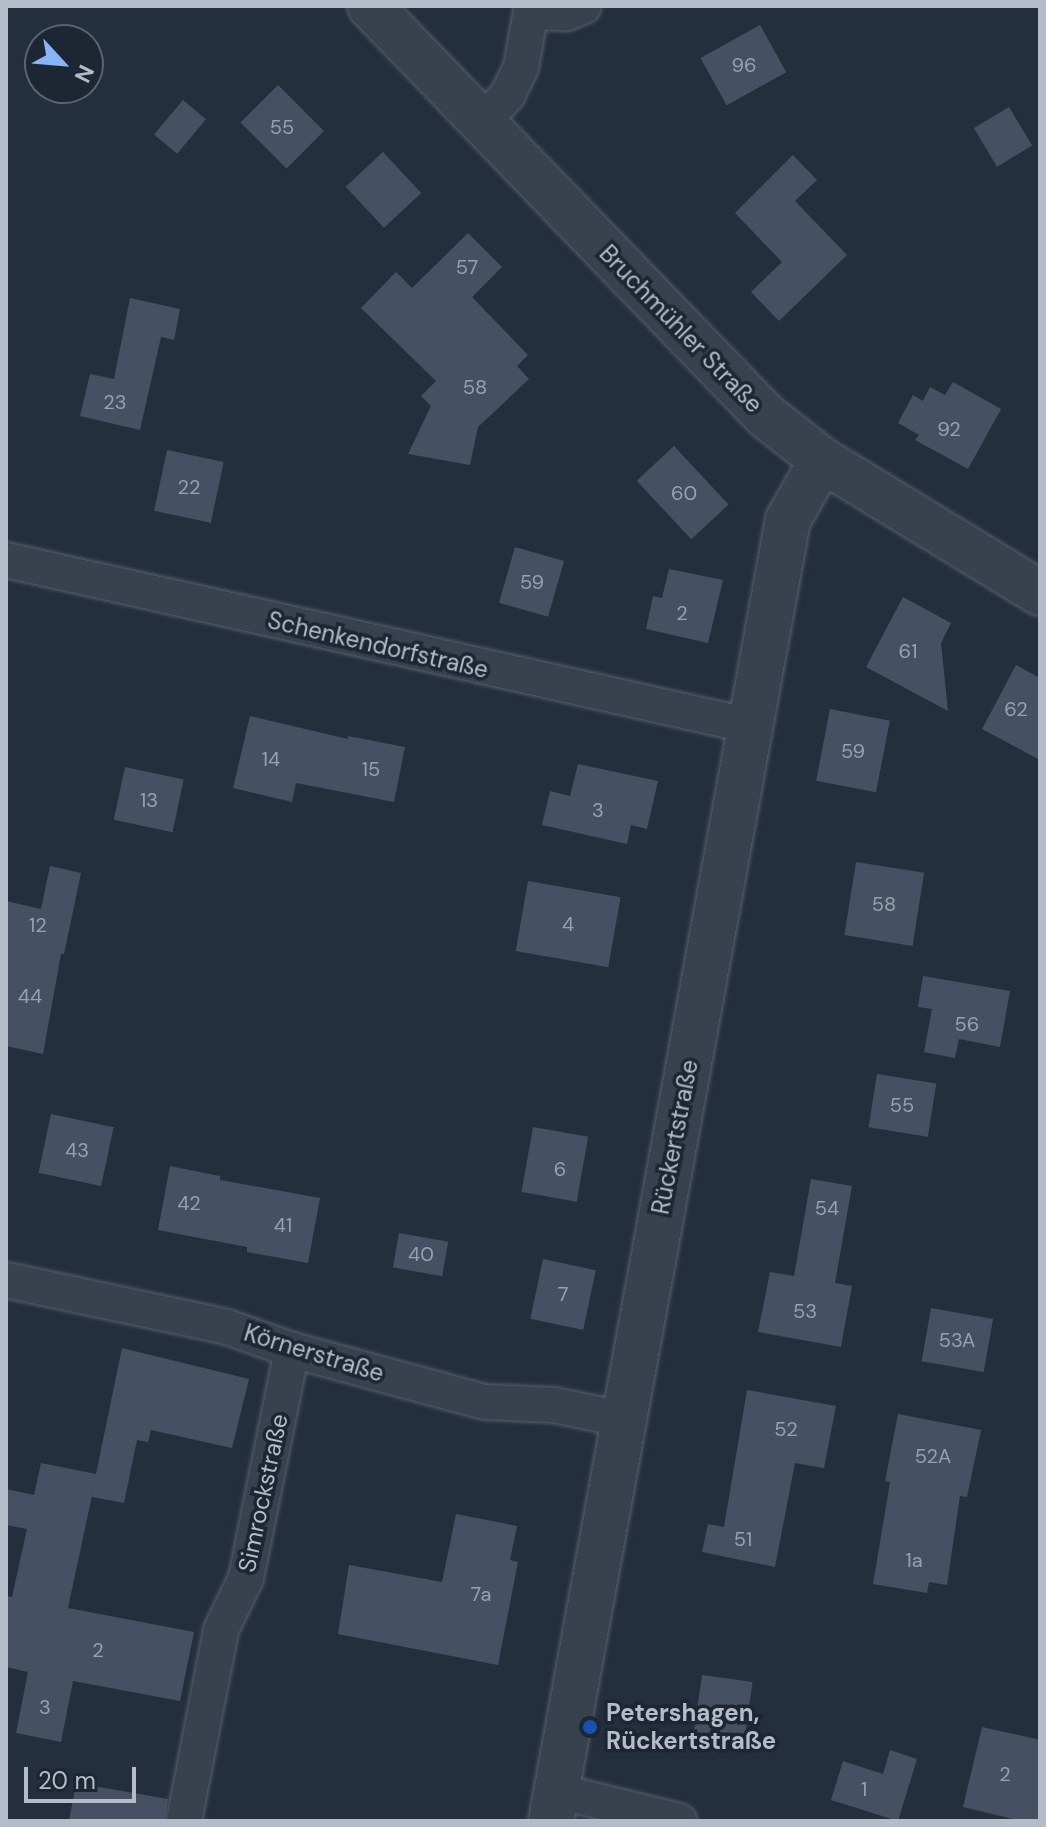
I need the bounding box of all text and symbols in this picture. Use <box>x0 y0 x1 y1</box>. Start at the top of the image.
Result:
north arrow <box>24 24 104 104</box>
house number: 96 <box>731 53 757 77</box>
text: N <box>68 60 101 87</box>
house number: 55 <box>270 115 294 139</box>
street label: Bruchmühler Straße <box>593 239 769 419</box>
house number: 57 <box>456 255 478 279</box>
house number: 58 <box>463 375 487 399</box>
house number: 23 <box>103 390 127 414</box>
house number: 92 <box>937 417 961 441</box>
house number: 22 <box>177 475 201 499</box>
house number: 60 <box>671 481 697 505</box>
house number: 59 <box>520 570 544 594</box>
house number: 2 <box>676 601 688 625</box>
street label: Schenkendorfstraße <box>265 606 491 684</box>
house number: 61 <box>899 639 917 663</box>
house number: 62 <box>1004 697 1028 721</box>
house number: 59 <box>841 739 865 763</box>
house number: 14 <box>262 747 280 771</box>
house number: 15 <box>362 757 380 781</box>
house number: 13 <box>140 788 158 812</box>
house number: 3 <box>592 798 604 822</box>
house number: 58 <box>872 892 896 916</box>
house number: 4 <box>562 912 574 936</box>
house number: 12 <box>29 913 47 937</box>
house number: 44 <box>18 984 42 1008</box>
house number: 56 <box>955 1012 979 1036</box>
street label: Rückertstraße <box>646 1057 704 1217</box>
house number: 55 <box>890 1093 914 1117</box>
house number: 43 <box>65 1138 89 1162</box>
house number: 6 <box>554 1157 566 1181</box>
house number: 42 <box>177 1191 201 1215</box>
house number: 54 <box>815 1196 839 1220</box>
house number: 41 <box>274 1213 292 1237</box>
house number: 40 <box>408 1242 434 1266</box>
house number: 7 <box>558 1282 568 1306</box>
house number: 53 <box>793 1299 817 1323</box>
street label: Körnerstraße <box>241 1318 387 1388</box>
house number: 53A <box>939 1328 975 1352</box>
street label: Simrockstraße <box>232 1411 294 1575</box>
house number: 52 <box>774 1417 798 1441</box>
house number: 52A <box>915 1444 951 1468</box>
house number: 51 <box>734 1527 752 1551</box>
house number: 1a <box>905 1548 923 1572</box>
house number: 7a <box>471 1582 491 1606</box>
house number: 2 <box>92 1638 104 1662</box>
house number: 3 <box>39 1695 51 1719</box>
place label: Petershagen, Rückertstraße <box>606 1699 776 1755</box>
marker: Petershagen, Rückertstraße <box>581 1718 599 1736</box>
scale bar <box>28 1751 140 1801</box>
house number: 2 <box>999 1762 1011 1786</box>
text: 20 m <box>38 1765 96 1796</box>
house number: 1 <box>861 1777 867 1801</box>

